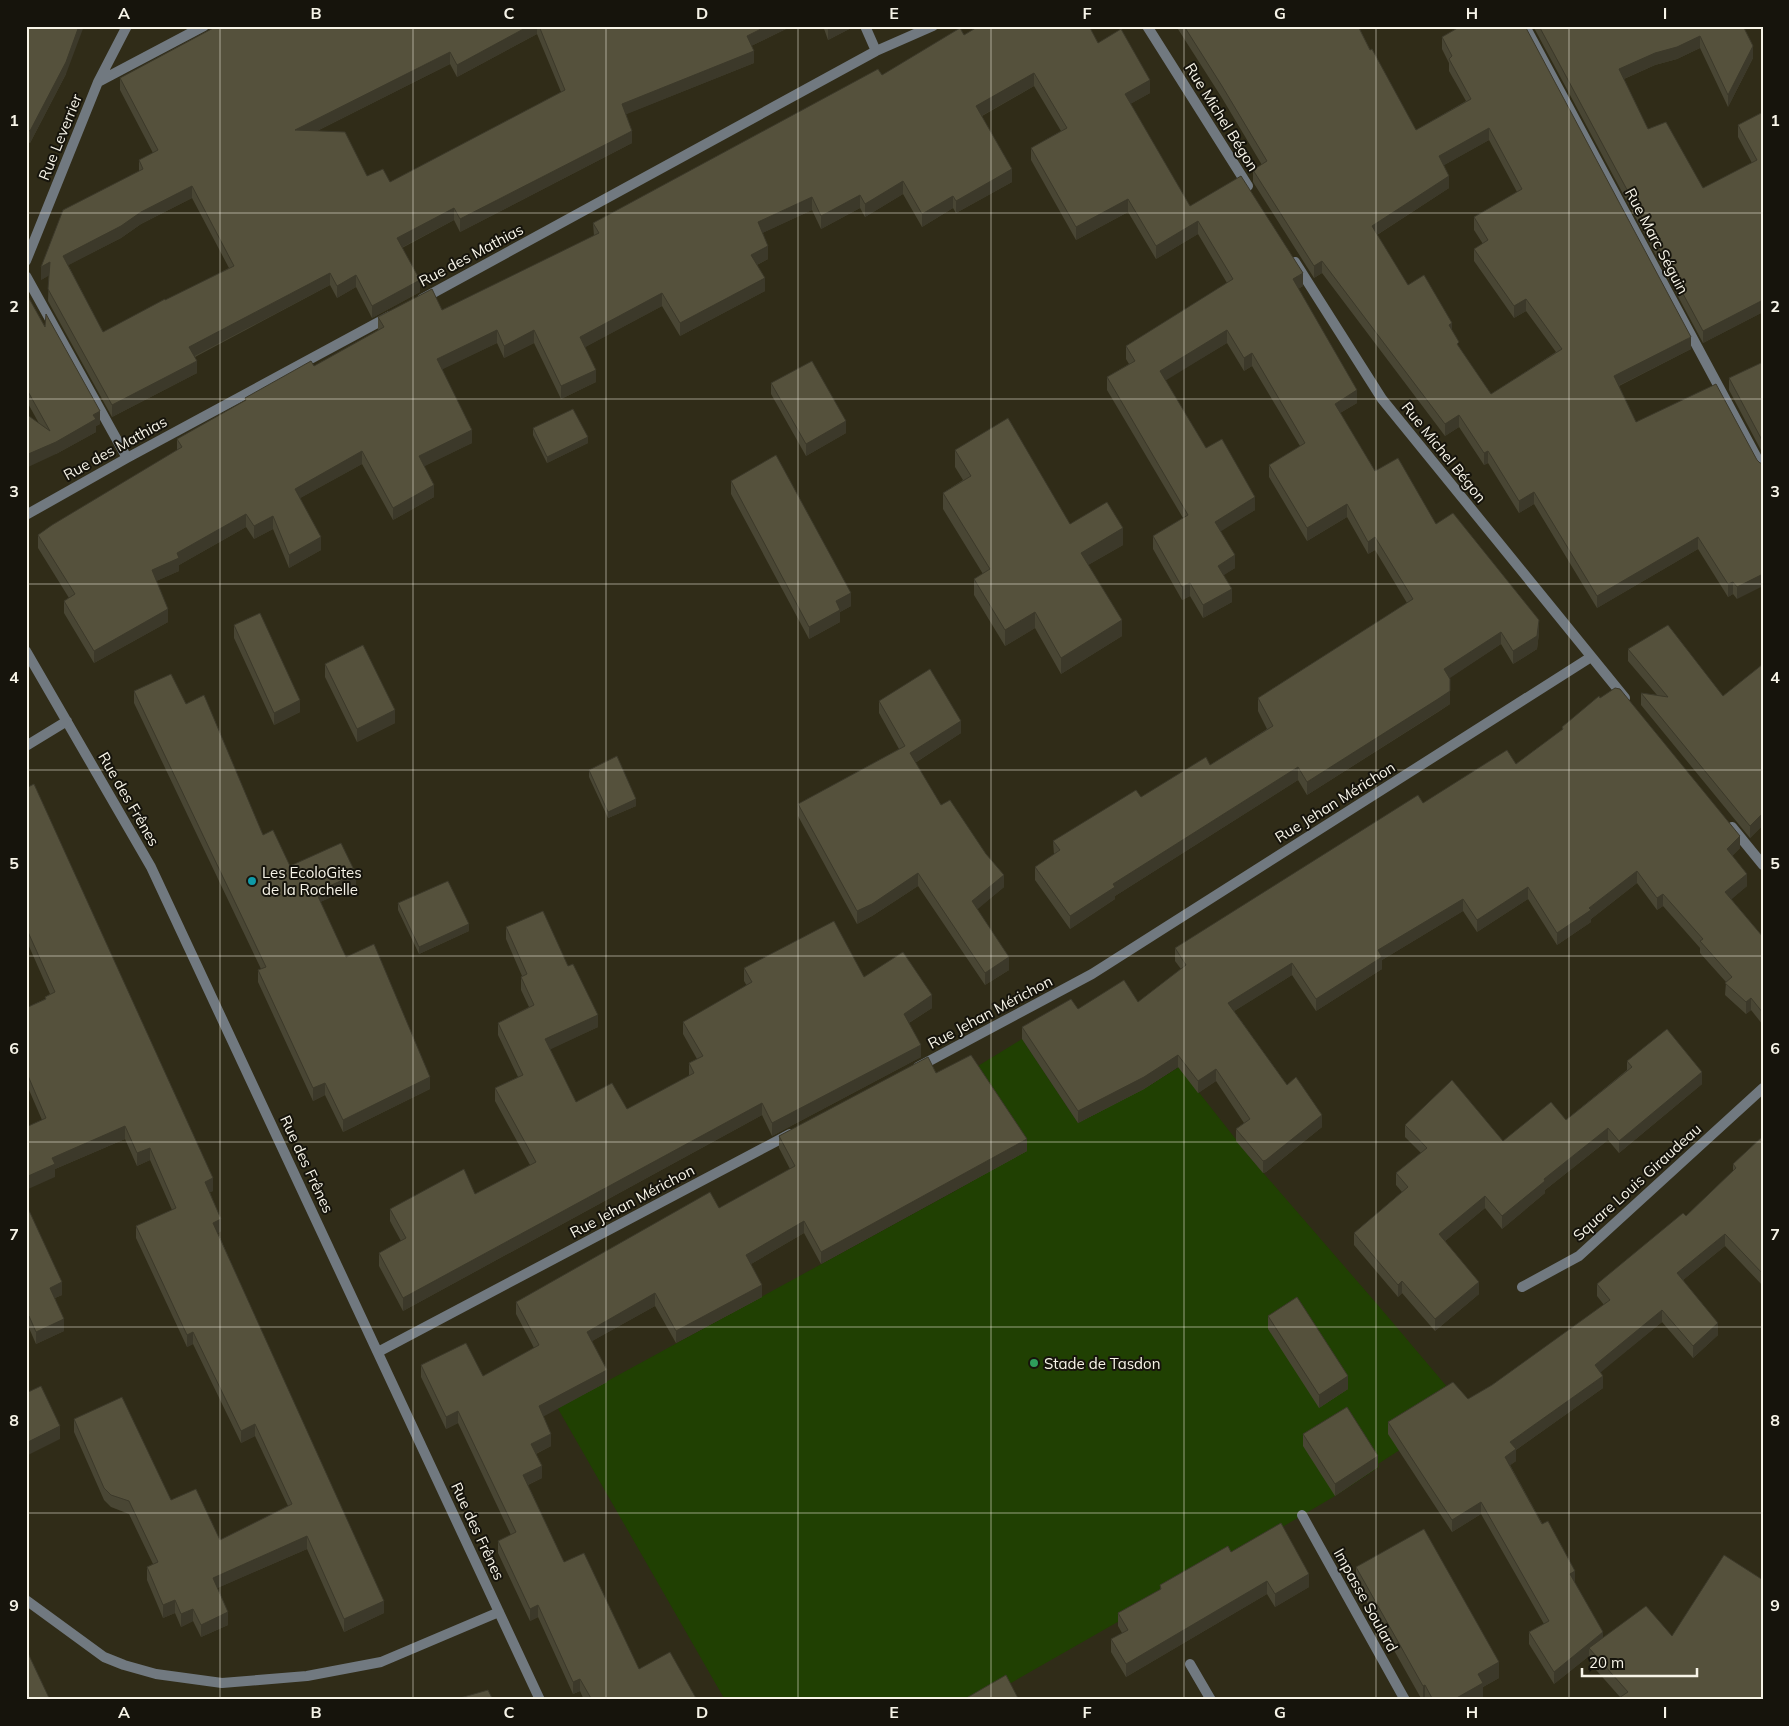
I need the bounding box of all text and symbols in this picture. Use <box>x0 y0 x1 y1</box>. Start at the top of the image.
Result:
text: A <box>118 3 130 23</box>
text: B <box>310 3 322 23</box>
text: C <box>504 3 515 23</box>
text: D <box>696 3 708 23</box>
text: E <box>889 3 899 23</box>
text: F <box>1082 3 1092 23</box>
text: G <box>1274 3 1286 23</box>
text: H <box>1466 3 1478 23</box>
text: I <box>1663 3 1667 23</box>
street label: Rue Michel Bégon <box>1181 59 1263 175</box>
street label: Rue Leverrier <box>34 91 86 183</box>
text: 1 <box>9 110 19 130</box>
text: 1 <box>1770 110 1780 130</box>
street label: Rue Marc Séguin <box>1621 185 1693 297</box>
street label: Rue des Mathias <box>416 219 526 291</box>
text: 2 <box>9 296 19 316</box>
text: 2 <box>1770 296 1780 316</box>
street label: Rue Michel Bégon <box>1398 398 1490 506</box>
street label: Rue des Mathias <box>60 412 170 484</box>
text: 3 <box>9 481 19 501</box>
text: 3 <box>1770 481 1780 501</box>
text: 4 <box>9 667 19 687</box>
text: 4 <box>1770 667 1780 687</box>
street label: Rue des Frênes <box>94 748 164 850</box>
street label: Rue Jehan Mérichon <box>1271 757 1399 847</box>
text: 5 <box>9 853 19 873</box>
text: 5 <box>1770 853 1780 873</box>
place label: Les EcoloGites de la Rochelle <box>262 863 362 899</box>
marker: Les EcoloGites de la Rochelle <box>246 875 258 887</box>
street label: Rue Jehan Mérichon <box>924 971 1056 1053</box>
text: 6 <box>9 1038 19 1058</box>
text: 6 <box>1770 1038 1780 1058</box>
street label: Rue des Frênes <box>276 1112 338 1216</box>
street label: Square Louis Giraudeau <box>1569 1119 1705 1245</box>
street label: Rue Jehan Mérichon <box>566 1160 698 1242</box>
text: 7 <box>9 1224 19 1244</box>
text: 7 <box>1770 1224 1780 1244</box>
place label: Stade de Tasdon <box>1044 1354 1160 1373</box>
marker: Stade de Tasdon <box>1028 1357 1040 1369</box>
text: 8 <box>9 1410 19 1430</box>
text: 8 <box>1770 1410 1780 1430</box>
street label: Rue des Frênes <box>447 1479 509 1583</box>
street label: Impasse Soulard <box>1330 1545 1402 1655</box>
text: 9 <box>9 1595 19 1615</box>
text: 9 <box>1770 1595 1780 1615</box>
scale bar <box>1582 1646 1696 1678</box>
text: 20 m <box>1589 1653 1624 1672</box>
text: A <box>118 1702 130 1722</box>
text: B <box>310 1702 322 1722</box>
text: C <box>504 1702 515 1722</box>
text: D <box>696 1702 708 1722</box>
text: E <box>889 1702 899 1722</box>
text: F <box>1082 1702 1092 1722</box>
text: G <box>1274 1702 1286 1722</box>
text: H <box>1466 1702 1478 1722</box>
text: I <box>1663 1702 1667 1722</box>

